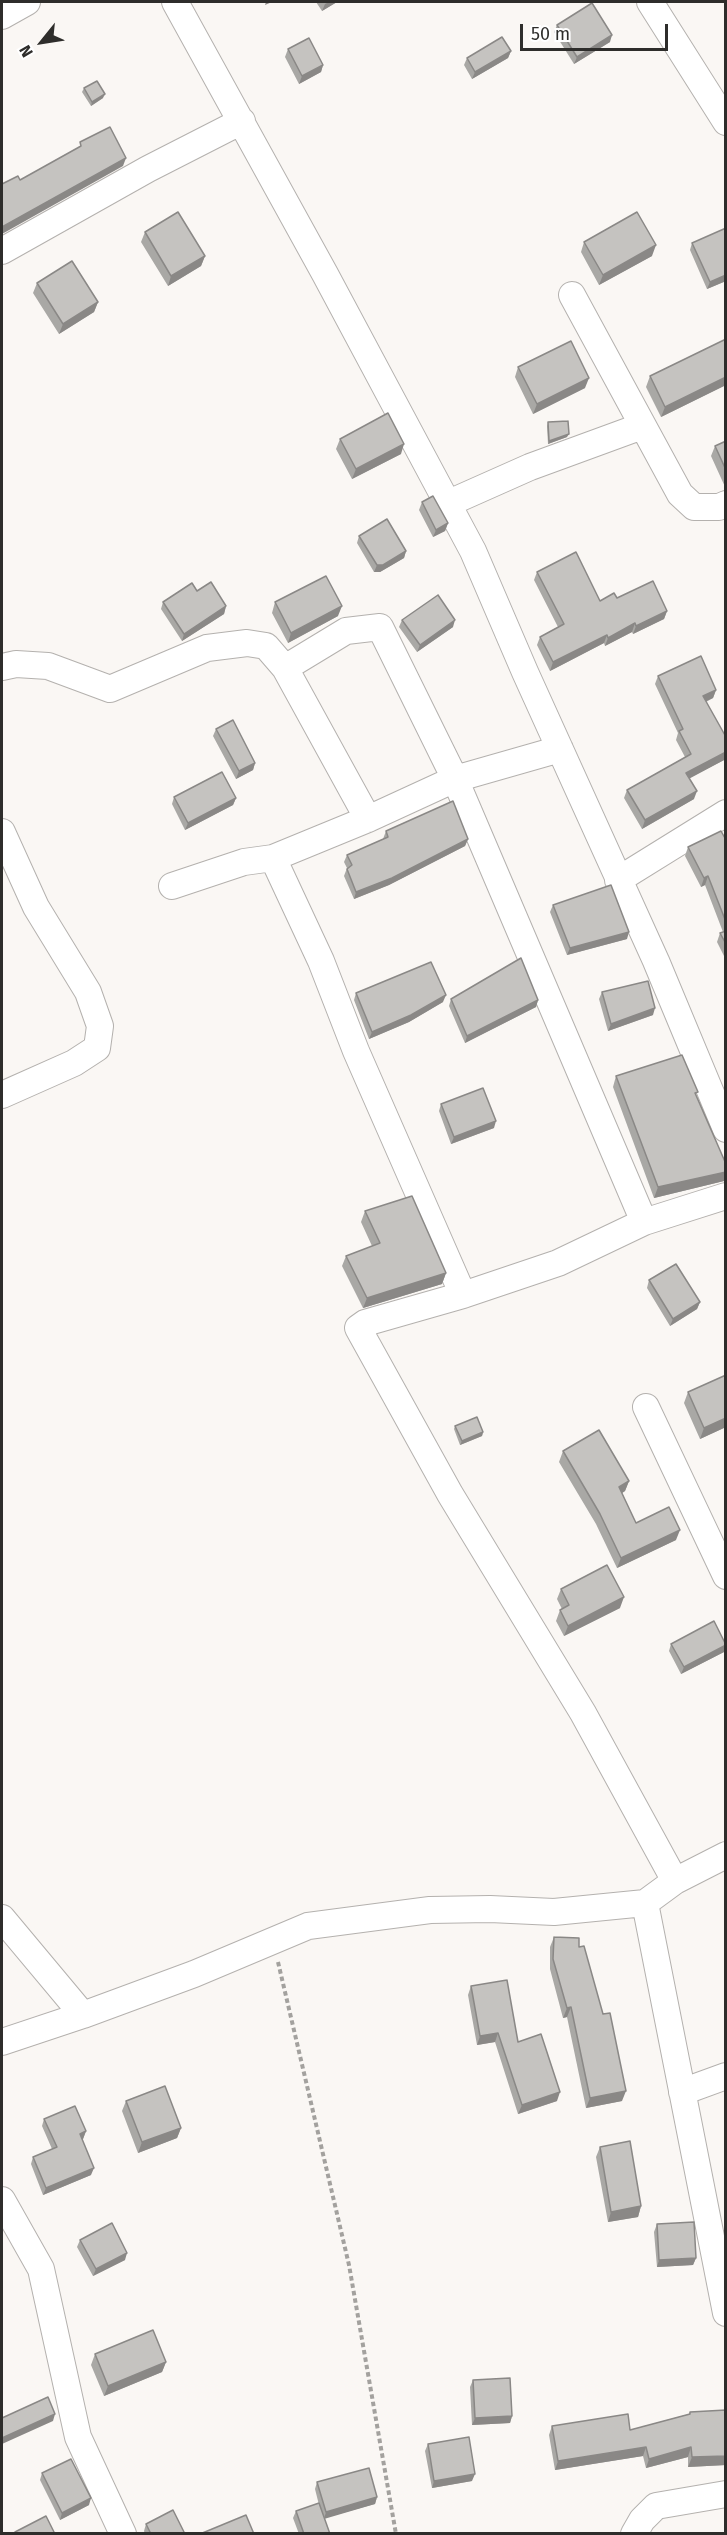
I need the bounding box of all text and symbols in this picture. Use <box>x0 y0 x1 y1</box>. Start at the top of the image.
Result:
north arrow <box>12 12 72 72</box>
scale bar <box>523 12 672 50</box>
text: 50 m <box>531 23 570 45</box>
text: N <box>15 42 37 61</box>

